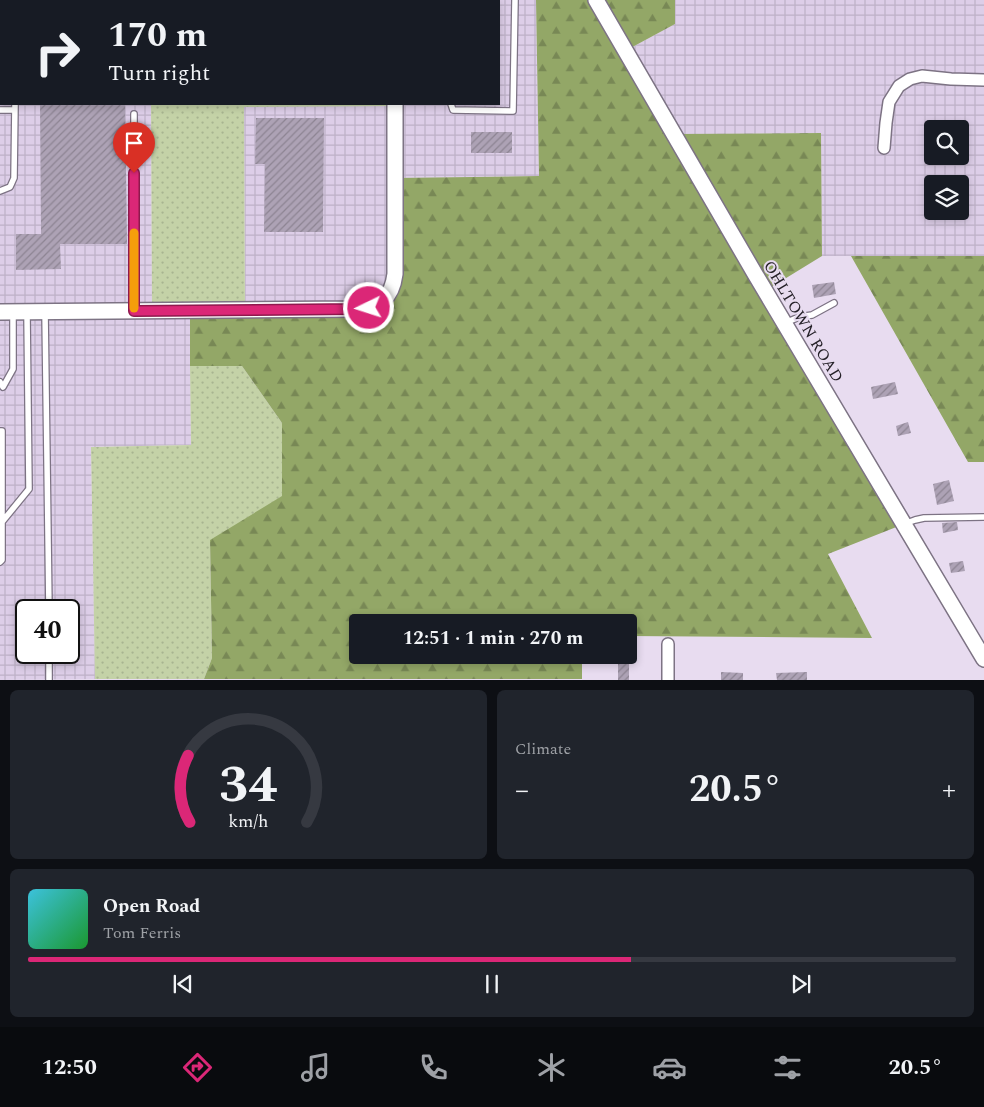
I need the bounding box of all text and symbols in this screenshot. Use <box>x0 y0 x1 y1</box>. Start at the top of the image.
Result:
text: 170 m <box>108 9 207 62</box>
icon: right <box>25 20 90 85</box>
text: Turn right <box>108 57 210 90</box>
map controls <box>924 120 969 220</box>
button: search <box>924 120 969 165</box>
pin <box>113 122 155 173</box>
icon: arrive <box>120 129 148 157</box>
button: layers <box>924 175 969 220</box>
street label: OHLTOWN ROAD <box>757 256 849 387</box>
position arrow <box>342 281 394 333</box>
speed limit sign: 40 <box>15 599 80 664</box>
text: 12:51 · 1 min · 270 m <box>403 624 583 653</box>
text: Climate <box>515 737 571 761</box>
text: 34 <box>219 746 278 825</box>
text: 20.5° <box>689 761 782 819</box>
text: − <box>515 769 529 812</box>
text: + <box>942 769 956 812</box>
text: km/h <box>228 808 269 835</box>
text: Open Road <box>103 892 200 921</box>
text: Tom Ferris <box>103 921 181 945</box>
icon: previous <box>169 970 197 998</box>
icon: pause <box>478 970 506 998</box>
icon: next <box>787 970 815 998</box>
icon: directions <box>180 1050 215 1085</box>
icon: music <box>298 1050 333 1085</box>
icon: phone <box>416 1050 451 1085</box>
icon: climate <box>534 1050 569 1085</box>
icon: car <box>652 1050 687 1085</box>
icon: filters <box>770 1050 805 1085</box>
text: 12:50 <box>42 1051 97 1084</box>
text: 20.5° <box>888 1051 942 1084</box>

